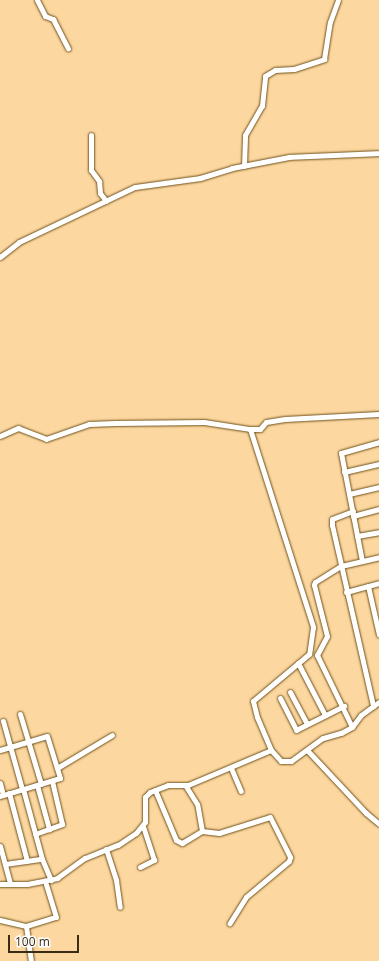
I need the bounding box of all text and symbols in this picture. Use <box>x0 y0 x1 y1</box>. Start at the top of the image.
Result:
scale bar <box>10 927 81 953</box>
text: 100 m <box>15 933 50 950</box>

